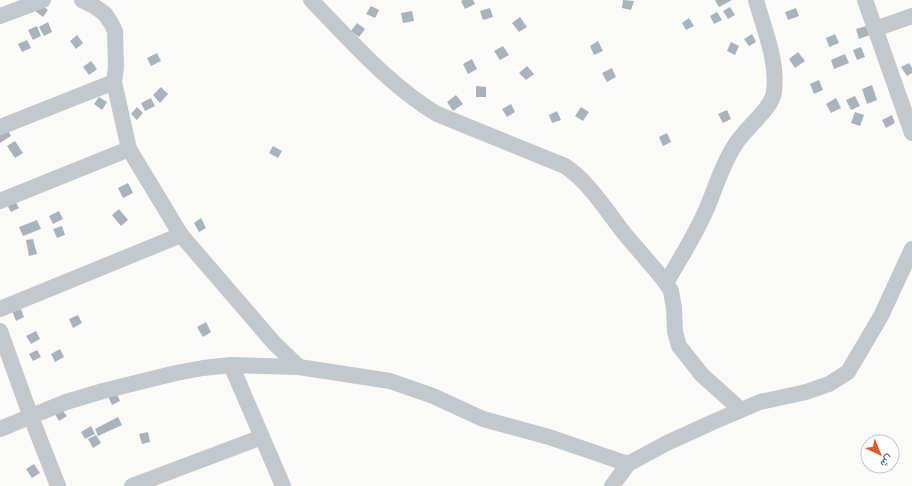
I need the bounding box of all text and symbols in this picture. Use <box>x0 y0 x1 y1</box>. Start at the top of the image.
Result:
north arrow <box>860 434 900 474</box>
text: ش <box>877 452 897 471</box>

